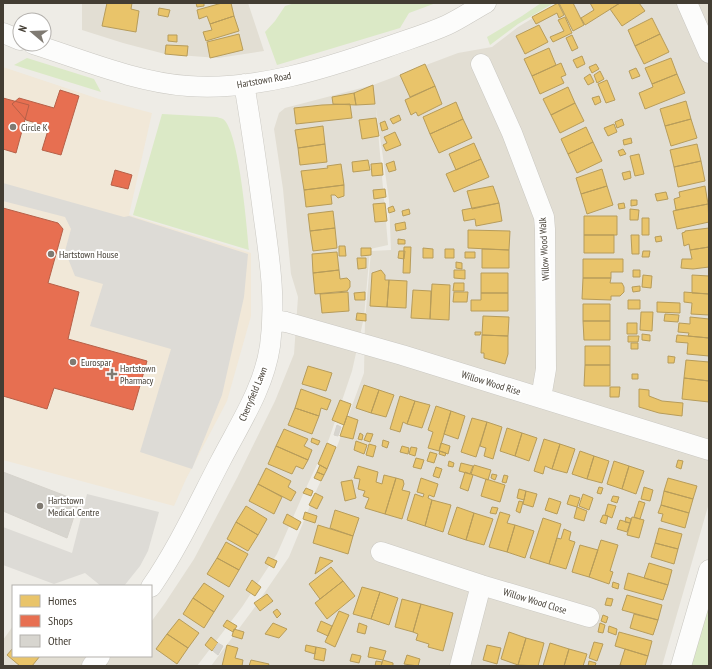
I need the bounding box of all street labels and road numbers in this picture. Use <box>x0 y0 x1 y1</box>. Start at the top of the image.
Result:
street label: Hartstown Road <box>236 69 292 91</box>
street label: Willow Wood Walk <box>536 217 552 281</box>
street label: Cherryfield Lawn <box>236 365 270 423</box>
street label: Willow Wood Rise <box>460 368 522 398</box>
street label: Willow Wood Close <box>502 585 568 617</box>

